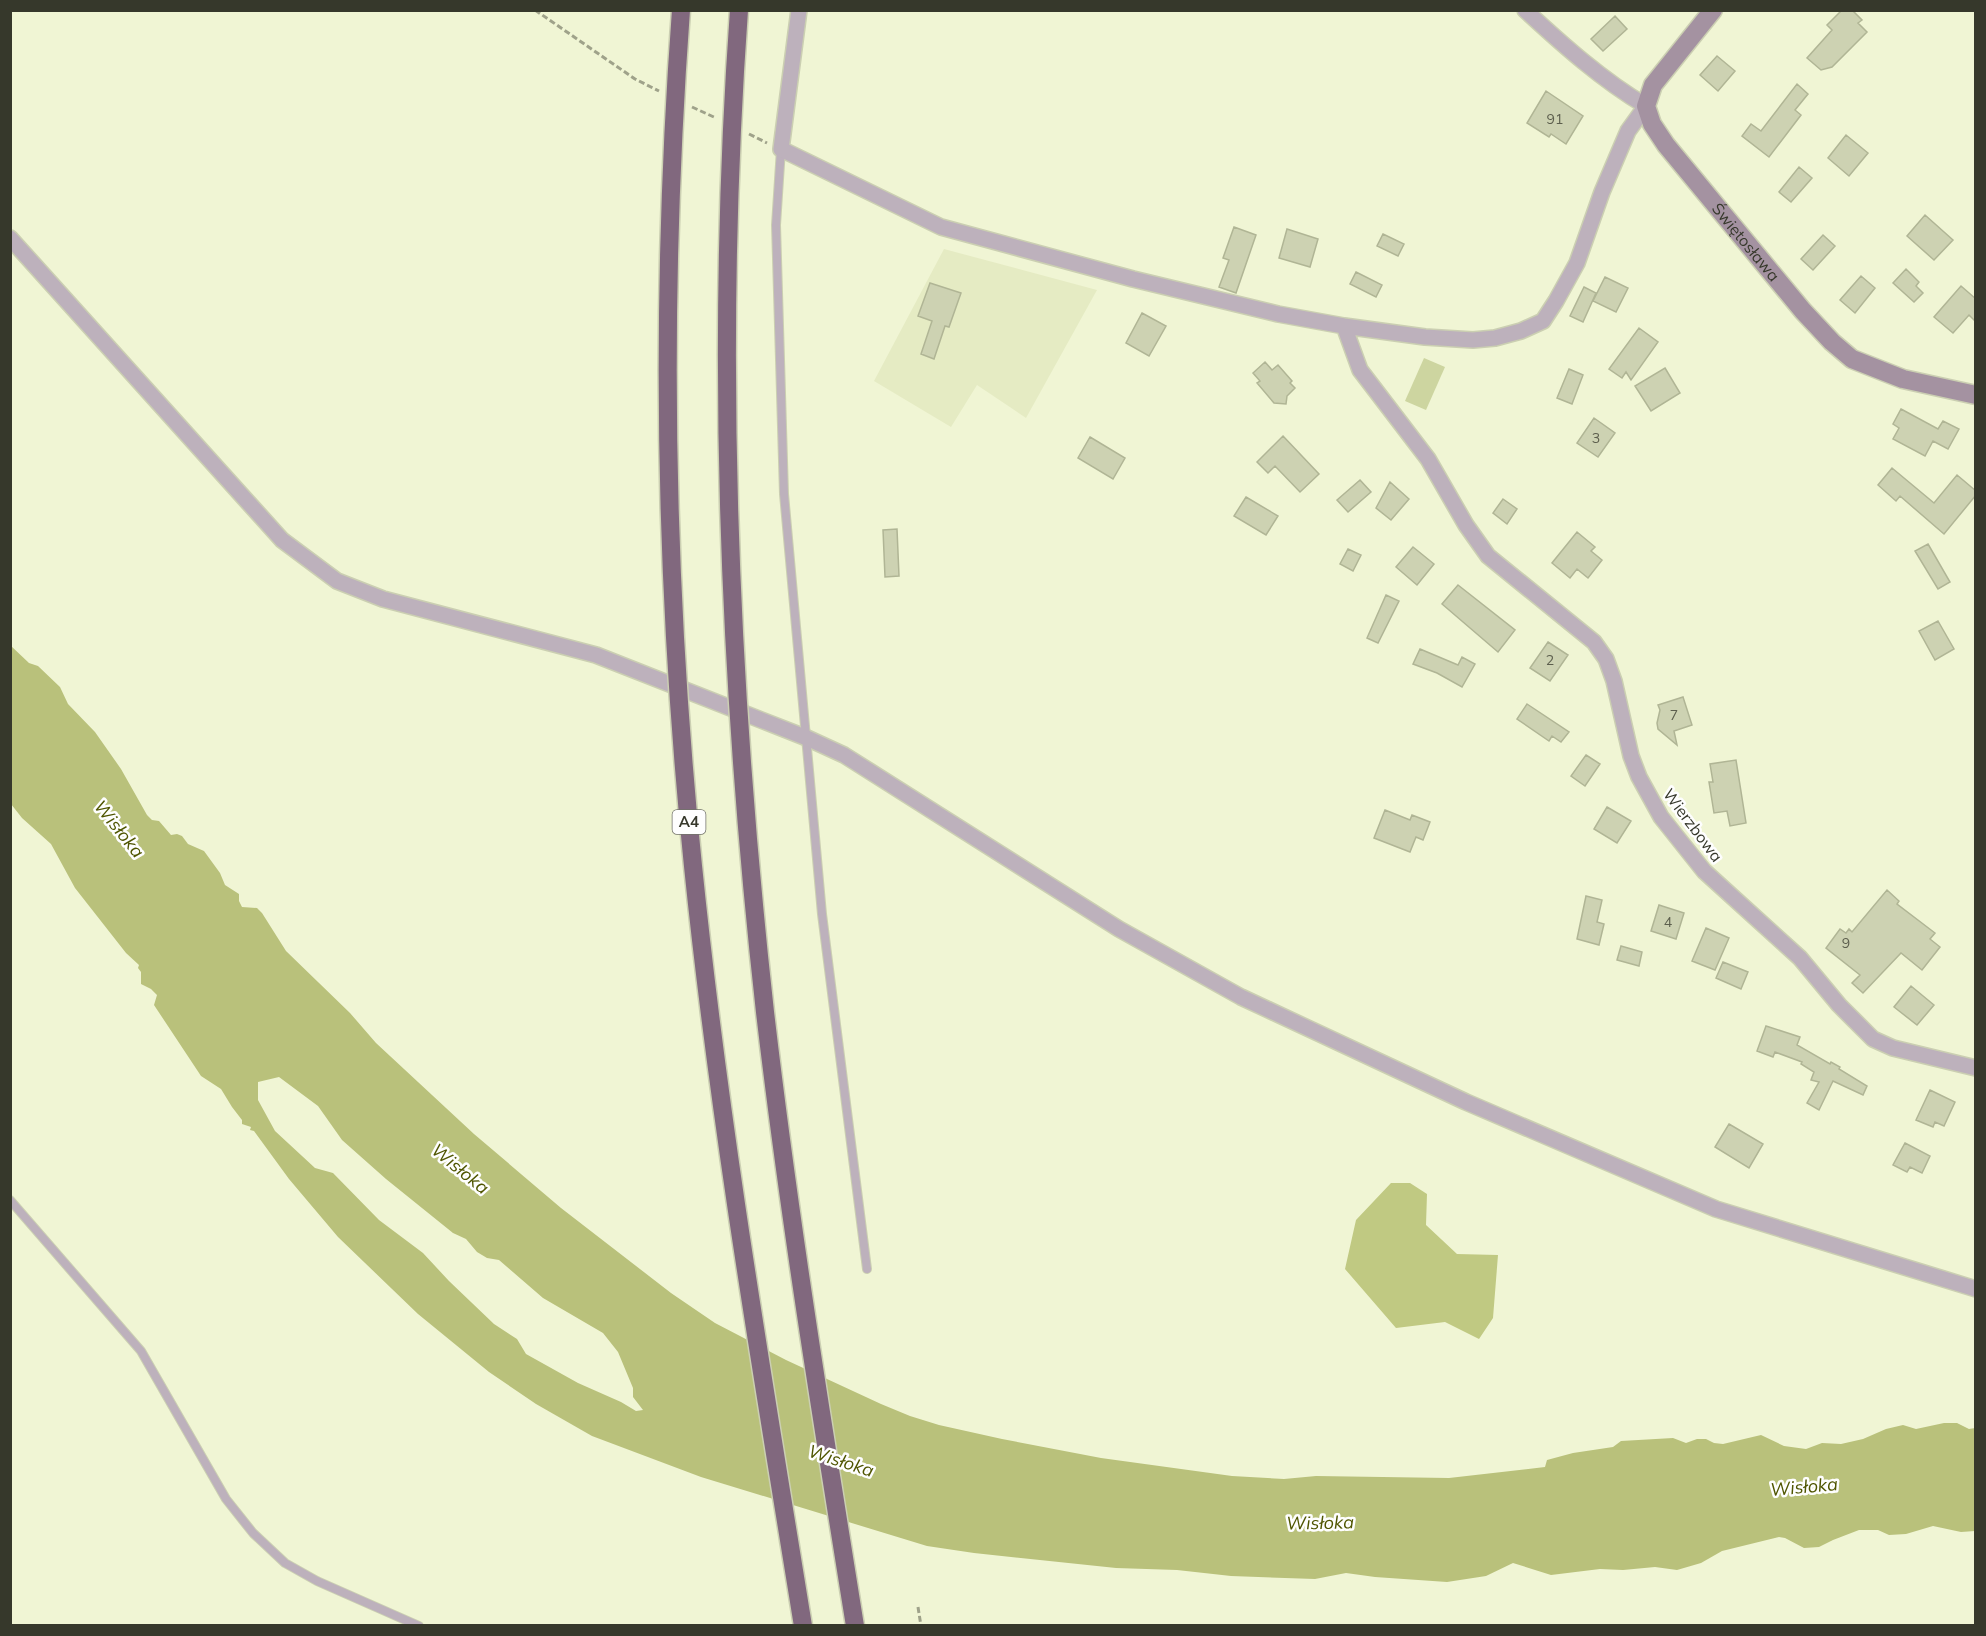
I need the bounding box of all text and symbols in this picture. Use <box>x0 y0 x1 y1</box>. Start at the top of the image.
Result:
house number: 91 <box>1547 110 1563 128</box>
street label: Świętosława <box>1708 199 1784 285</box>
house number: 3 <box>1592 429 1600 447</box>
house number: 2 <box>1546 651 1554 669</box>
house number: 7 <box>1670 706 1678 724</box>
street label: Wierzbowa <box>1659 784 1727 866</box>
water label: Wisłoka <box>89 795 150 862</box>
road number: A4 <box>672 810 706 834</box>
house number: 4 <box>1664 913 1673 931</box>
house number: 9 <box>1842 934 1850 952</box>
water label: Wisłoka <box>427 1138 494 1199</box>
water label: Wisłoka <box>805 1439 877 1482</box>
water label: Wisłoka <box>1769 1472 1839 1501</box>
water label: Wisłoka <box>1286 1510 1354 1535</box>

